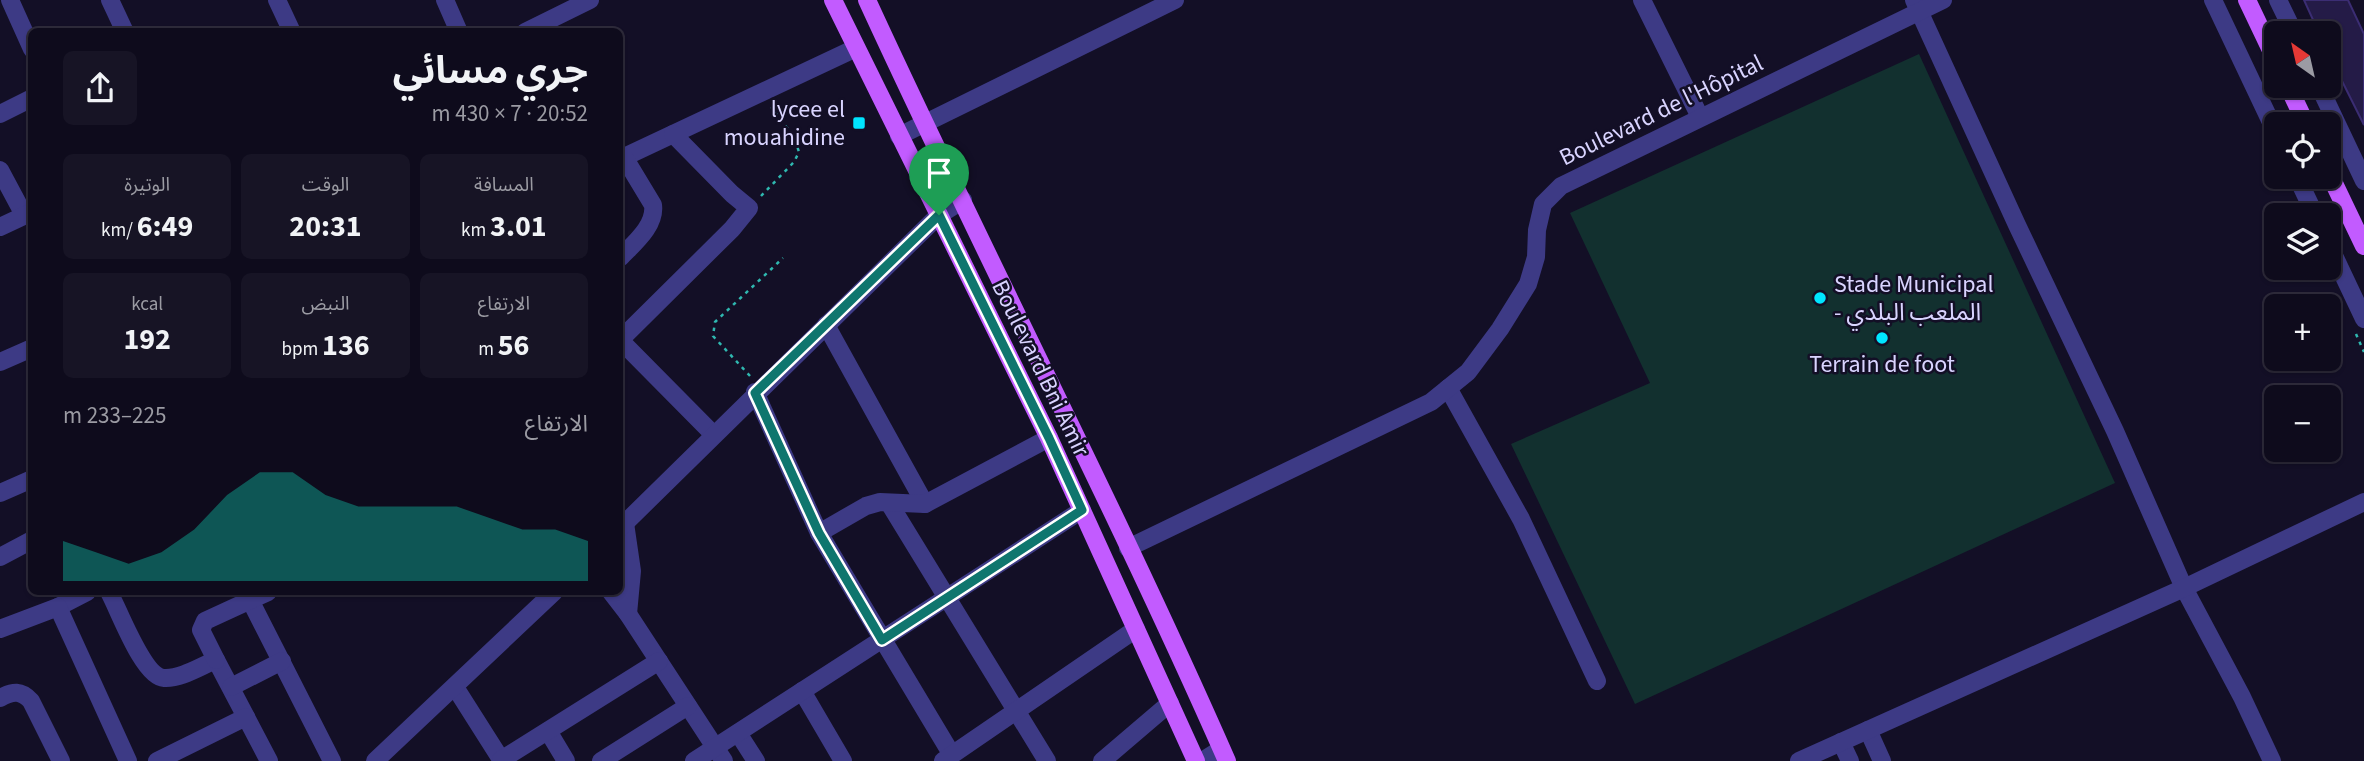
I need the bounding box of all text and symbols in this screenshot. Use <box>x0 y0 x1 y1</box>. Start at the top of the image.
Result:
north arrow <box>2264 21 2342 98</box>
map controls <box>2264 21 2341 462</box>
text: جري مسائي <box>393 44 588 98</box>
street label: Boulevard de l'Hôpital <box>1553 46 1769 175</box>
button: share <box>63 51 137 125</box>
place label: lycee el mouahidine <box>724 92 845 155</box>
text: 20:52 · 7 × 430 m <box>432 97 588 130</box>
button: locate <box>2264 112 2341 189</box>
marker: lycee el mouahidine <box>851 115 867 131</box>
pin <box>909 143 969 215</box>
icon: arrive <box>920 154 958 192</box>
text: الوتيرة <box>124 172 170 199</box>
text: الوقت <box>302 172 349 199</box>
text: المسافة <box>474 172 534 199</box>
button: layers <box>2264 203 2341 280</box>
text: 6:49 <box>137 205 193 248</box>
text: 20:31 <box>289 205 362 248</box>
text: 3.01 <box>490 205 547 248</box>
text: /km <box>101 217 137 244</box>
text: km <box>461 217 490 244</box>
place label: Stade Municipal - الملعب البلدي <box>1834 267 1994 331</box>
street label: Boulevard Bni Amir <box>983 274 1099 463</box>
marker: Stade Municipal - الملعب البلدي <box>1812 290 1828 306</box>
text: kcal <box>131 291 163 318</box>
text: النبض <box>301 291 350 318</box>
text: الارتفاع <box>478 291 530 318</box>
button: + <box>2264 294 2341 371</box>
text: 192 <box>123 318 171 361</box>
text: 136 <box>322 324 370 367</box>
text: 56 <box>498 324 529 367</box>
marker: Terrain de foot <box>1874 330 1890 346</box>
text: bpm <box>281 336 322 363</box>
text: m <box>478 336 498 363</box>
place label: Terrain de foot <box>1809 347 1955 382</box>
button: − <box>2264 385 2341 462</box>
text: 225–233 m <box>63 399 166 432</box>
text: الارتفاع <box>525 407 588 440</box>

